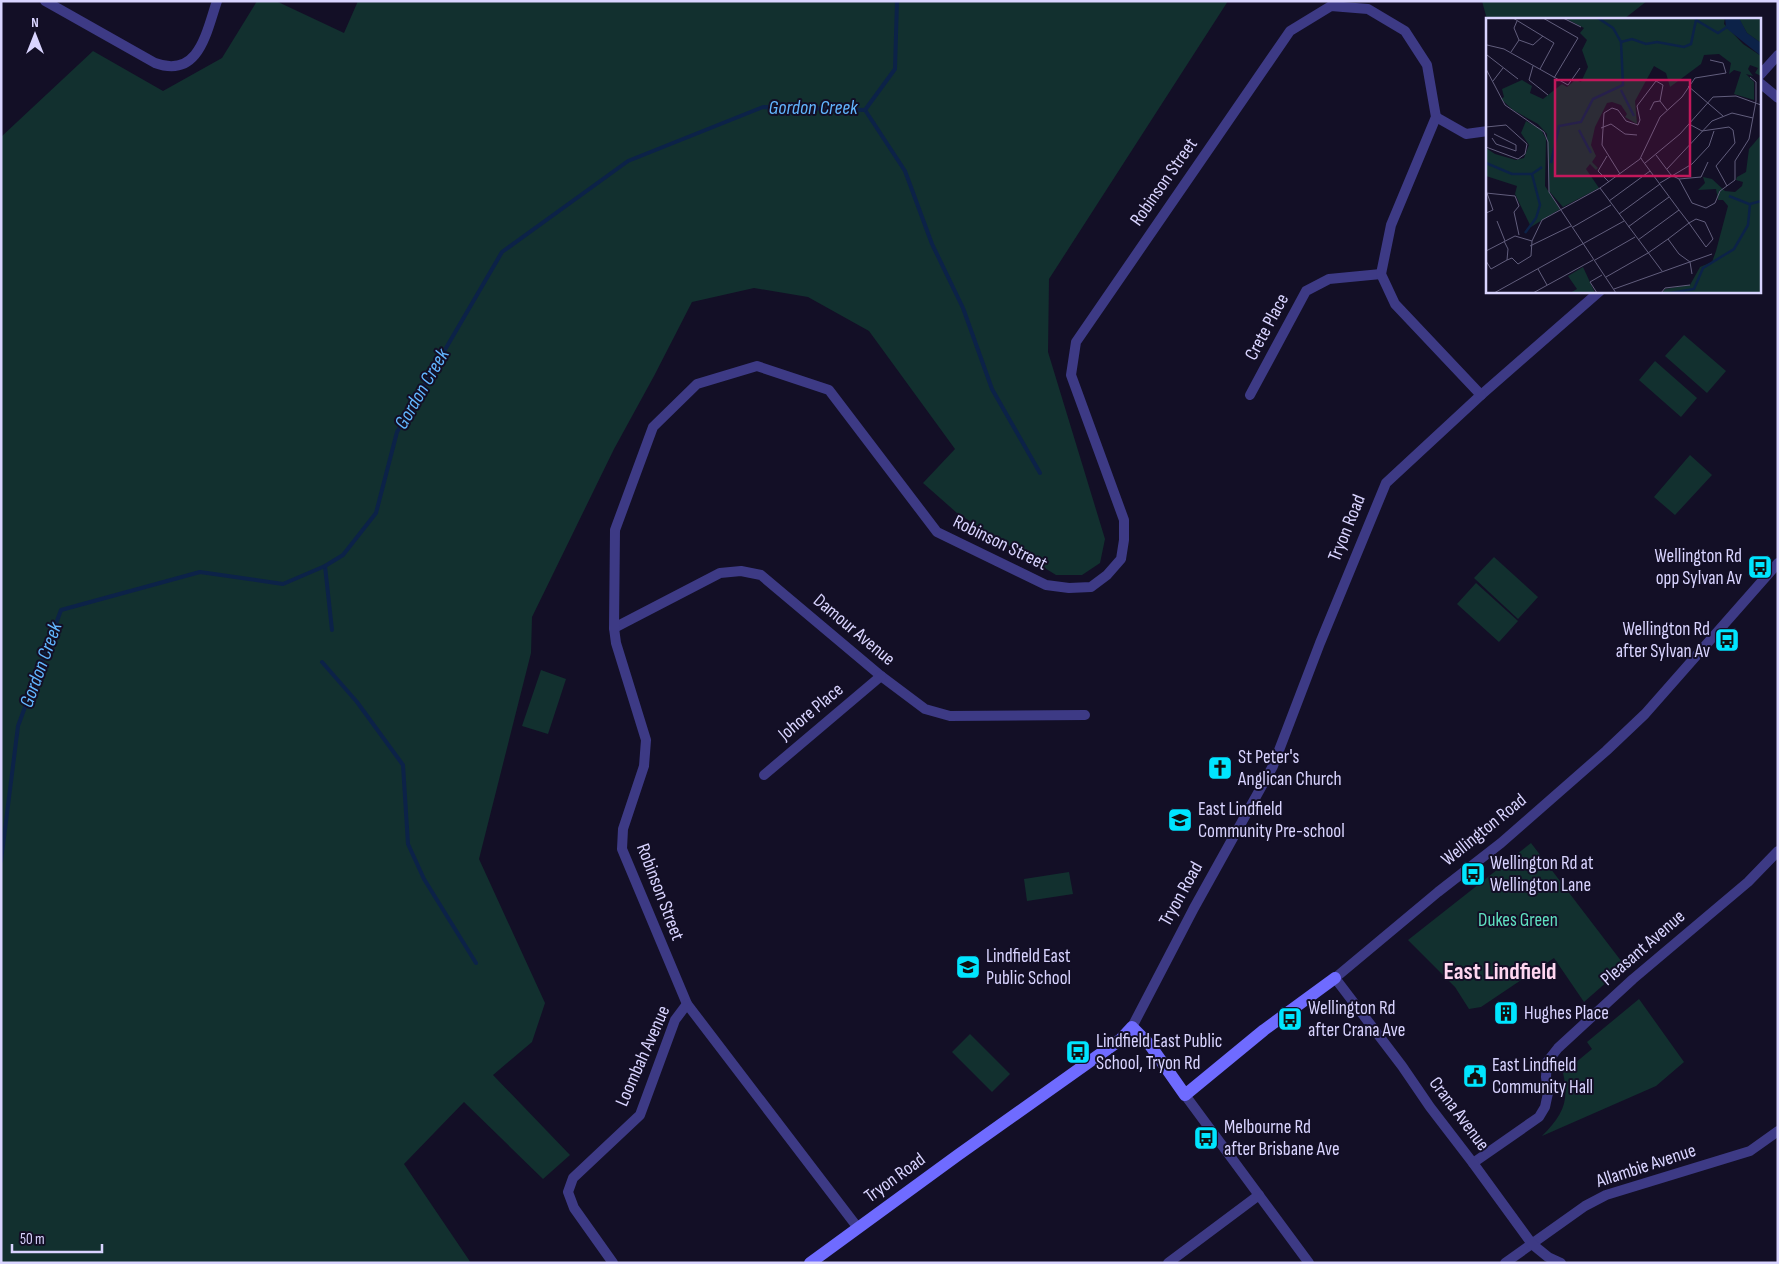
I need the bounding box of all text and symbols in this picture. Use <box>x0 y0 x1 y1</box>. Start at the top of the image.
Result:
north arrow <box>10 10 60 60</box>
text: N <box>31 14 39 31</box>
inset map <box>1486 18 1762 292</box>
water label: Gordon Creek <box>769 96 858 120</box>
street label: Robinson Street <box>1125 133 1203 230</box>
street label: Crete Place <box>1240 290 1294 364</box>
water label: Gordon Creek <box>389 344 455 434</box>
street label: Tryon Road <box>1323 491 1371 565</box>
street label: Robinson Street <box>949 510 1051 576</box>
place label: Wellington Rd opp Sylvan Av <box>1655 545 1742 590</box>
bus stop icon: Wellington Rd opp Sylvan Av <box>1747 554 1773 580</box>
street label: Damour Avenue <box>809 589 899 671</box>
place label: Wellington Rd after Sylvan Av <box>1616 618 1710 663</box>
water label: Gordon Creek <box>15 619 68 711</box>
bus stop icon: Wellington Rd after Sylvan Av <box>1714 627 1740 653</box>
street label: Johore Place <box>773 678 848 746</box>
place label: St Peter's Anglican Church <box>1237 746 1342 791</box>
church icon: St Peter's Anglican Church <box>1207 755 1233 781</box>
street label: Wellington Road <box>1437 789 1531 871</box>
place label: East Lindfield Community Pre-school <box>1198 798 1345 843</box>
school or university icon: East Lindfield Community Pre-school <box>1167 807 1193 833</box>
street label: Robinson Street <box>631 840 689 944</box>
place label: Wellington Rd at Wellington Lane <box>1490 852 1594 897</box>
street label: Tryon Road <box>1154 858 1208 930</box>
bus stop icon: Wellington Rd at Wellington Lane <box>1460 861 1486 887</box>
street label: Pleasant Avenue <box>1596 905 1690 991</box>
park label: Dukes Green <box>1478 909 1558 932</box>
place label: Lindfield East Public School <box>986 945 1071 990</box>
school or university icon: Lindfield East Public School <box>955 954 981 980</box>
district label: East Lindfield <box>1443 957 1557 986</box>
place label: Wellington Rd after Crana Ave <box>1308 997 1405 1042</box>
building icon: Hughes Place <box>1493 1000 1519 1026</box>
street label: Loombah Avenue <box>611 1002 675 1110</box>
place label: Hughes Place <box>1524 1002 1609 1025</box>
bus stop icon: Wellington Rd after Crana Ave <box>1277 1006 1303 1032</box>
place label: Lindfield East Public School, Tryon Rd <box>1096 1030 1222 1075</box>
bus stop icon: Lindfield East Public School, Tryon Rd <box>1065 1039 1091 1065</box>
place label: East Lindfield Community Hall <box>1492 1054 1593 1099</box>
public building icon: East Lindfield Community Hall <box>1462 1063 1488 1089</box>
street label: Crana Avenue <box>1424 1073 1494 1155</box>
place label: Melbourne Rd after Brisbane Ave <box>1224 1116 1340 1161</box>
bus stop icon: Melbourne Rd after Brisbane Ave <box>1193 1125 1219 1151</box>
street label: Allambie Avenue <box>1592 1139 1699 1193</box>
street label: Tryon Road <box>860 1148 930 1208</box>
scale bar <box>12 1222 102 1254</box>
text: 50 m <box>20 1230 45 1249</box>

